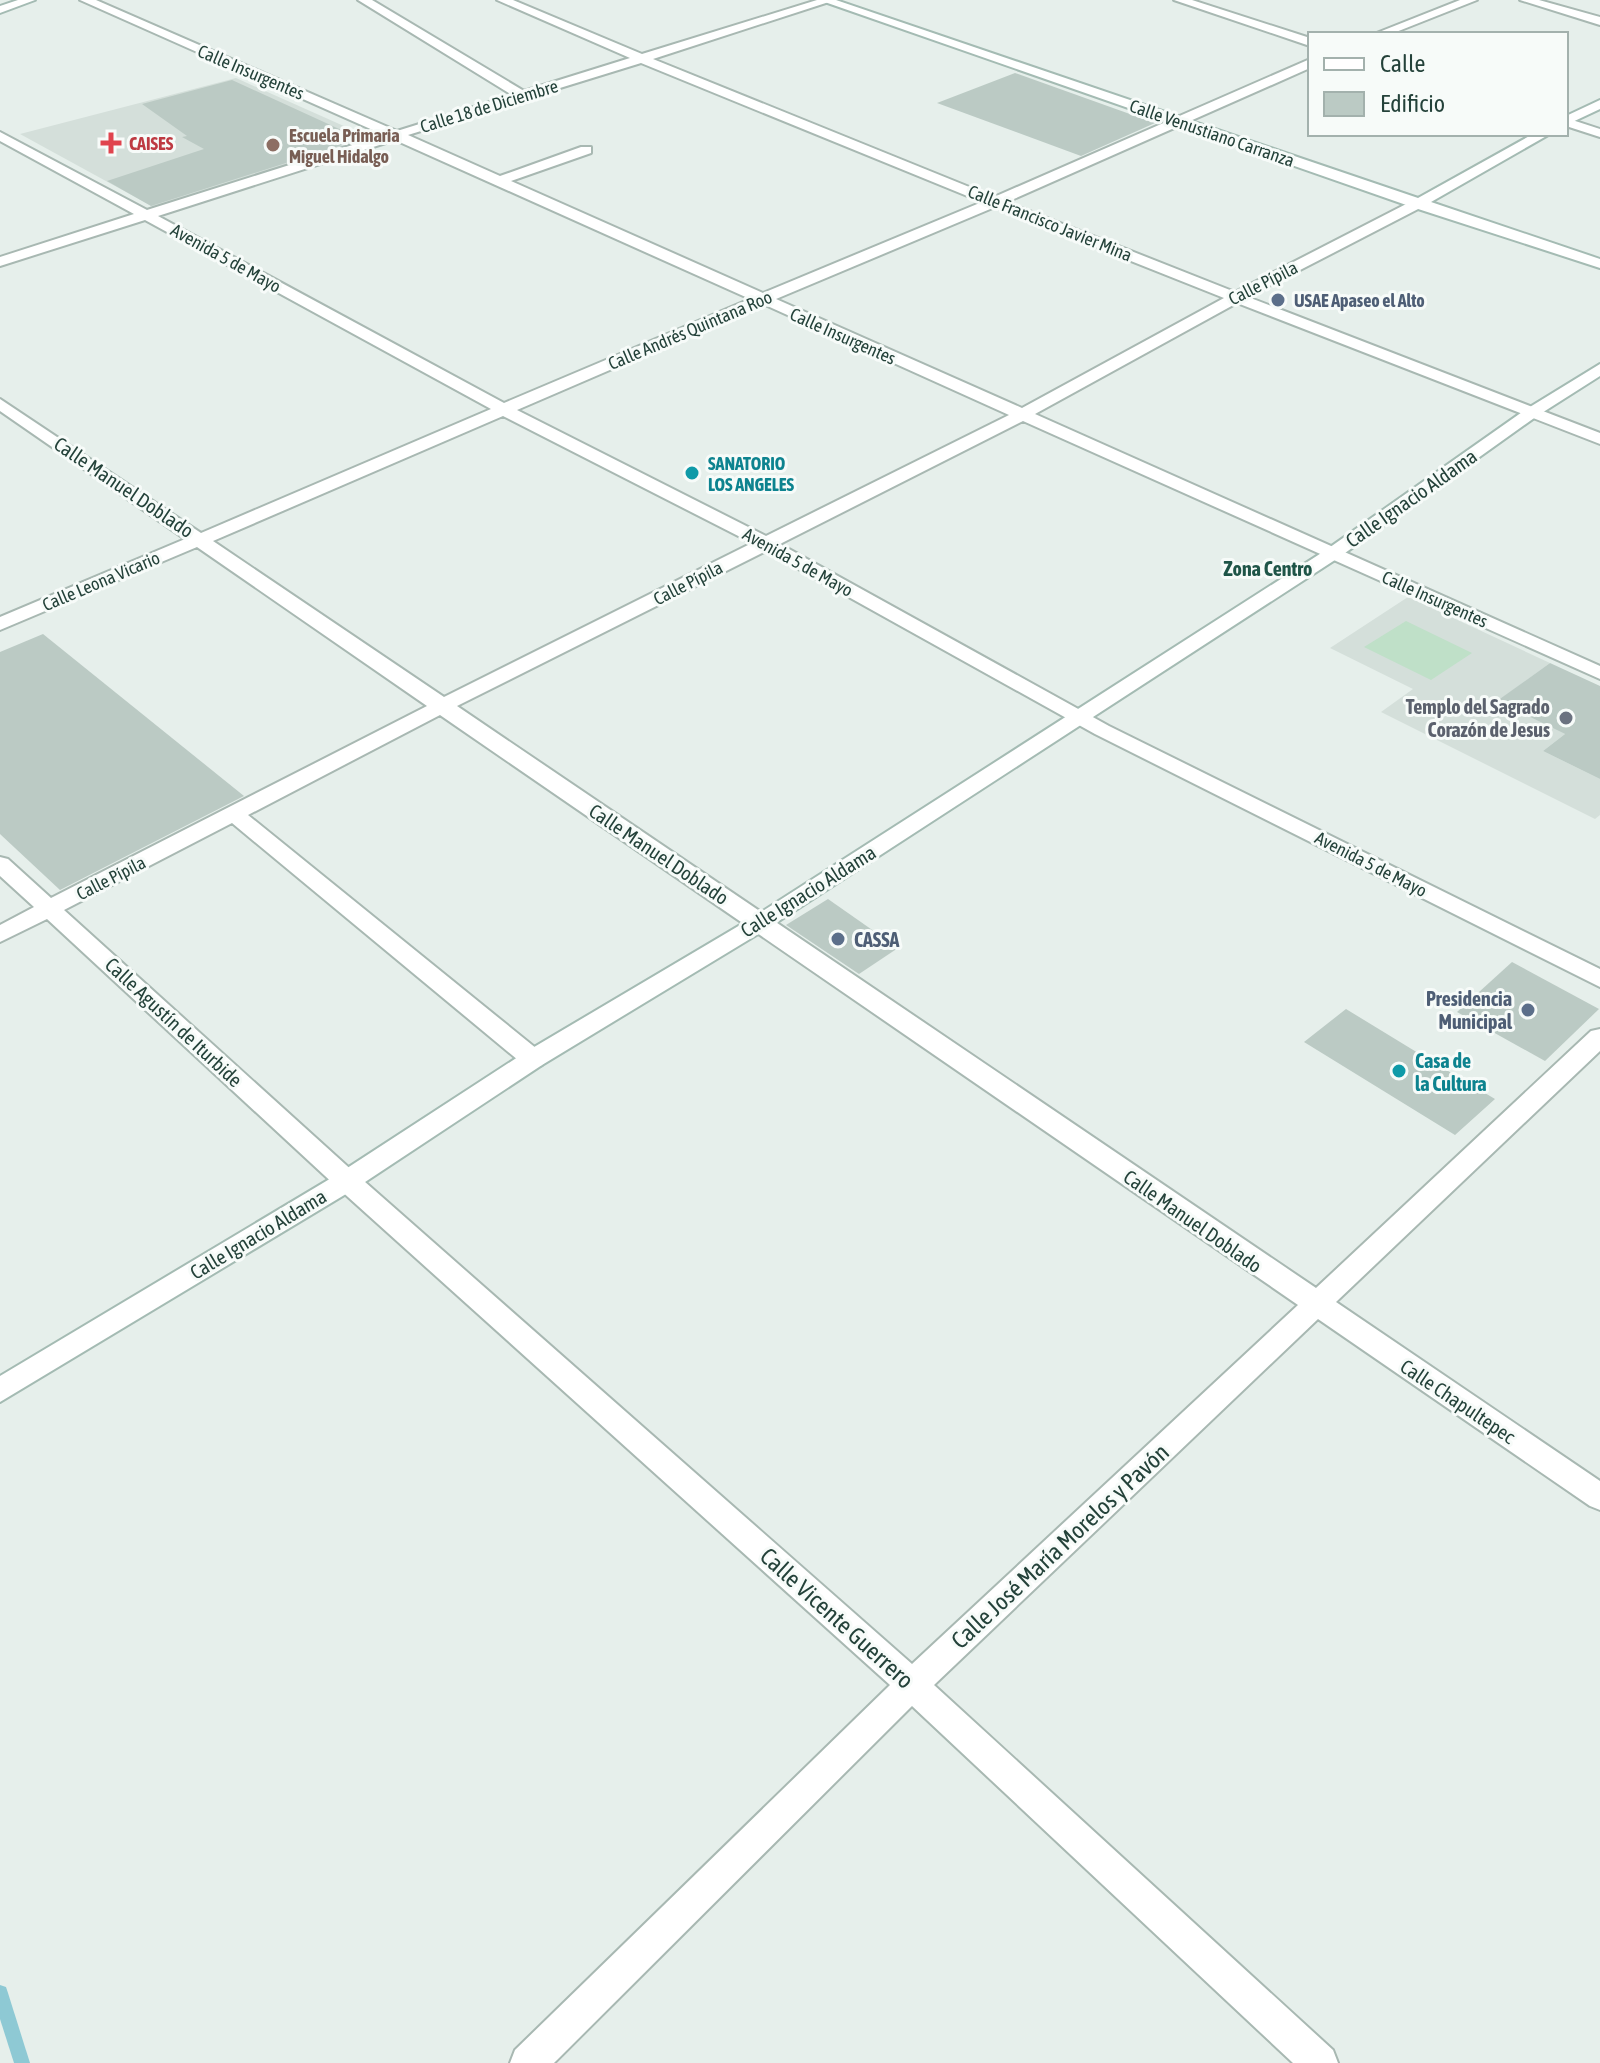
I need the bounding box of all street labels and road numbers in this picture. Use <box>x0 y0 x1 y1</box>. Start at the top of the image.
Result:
street label: Calle Insurgentes <box>195 40 307 104</box>
street label: Calle 18 de Diciembre <box>417 75 561 137</box>
street label: Calle Venustiano Carranza <box>1127 95 1297 171</box>
street label: Calle Francisco Javier Mina <box>965 180 1135 266</box>
street label: Avenida 5 de Mayo <box>167 219 285 297</box>
street label: Calle Pípila <box>1225 257 1301 309</box>
street label: Calle Andrés Quintana Roo <box>605 286 775 374</box>
street label: Calle Insurgentes <box>787 303 899 369</box>
street label: Calle Manuel Doblado <box>50 432 198 542</box>
street label: Calle Ignacio Aldama <box>1341 444 1481 552</box>
street label: Avenida 5 de Mayo <box>739 523 857 601</box>
street label: Calle Leona Vicario <box>39 547 163 615</box>
street label: Calle Pípila <box>650 557 726 609</box>
street label: Calle Insurgentes <box>1379 566 1491 632</box>
street label: Calle Manuel Doblado <box>585 799 733 909</box>
street label: Avenida 5 de Mayo <box>1312 827 1430 901</box>
street label: Calle Ignacio Aldama <box>736 840 880 942</box>
street label: Calle Pípila <box>73 852 149 904</box>
street label: Calle Agustín de Iturbide <box>101 953 247 1091</box>
street label: Calle Manuel Doblado <box>1120 1165 1266 1277</box>
street label: Calle Ignacio Aldama <box>186 1184 330 1284</box>
street label: Calle Chapultepec <box>1396 1354 1520 1448</box>
street label: Calle José María Morelos y Pavón <box>946 1438 1174 1654</box>
street label: Calle Vicente Guerrero <box>755 1542 919 1694</box>

